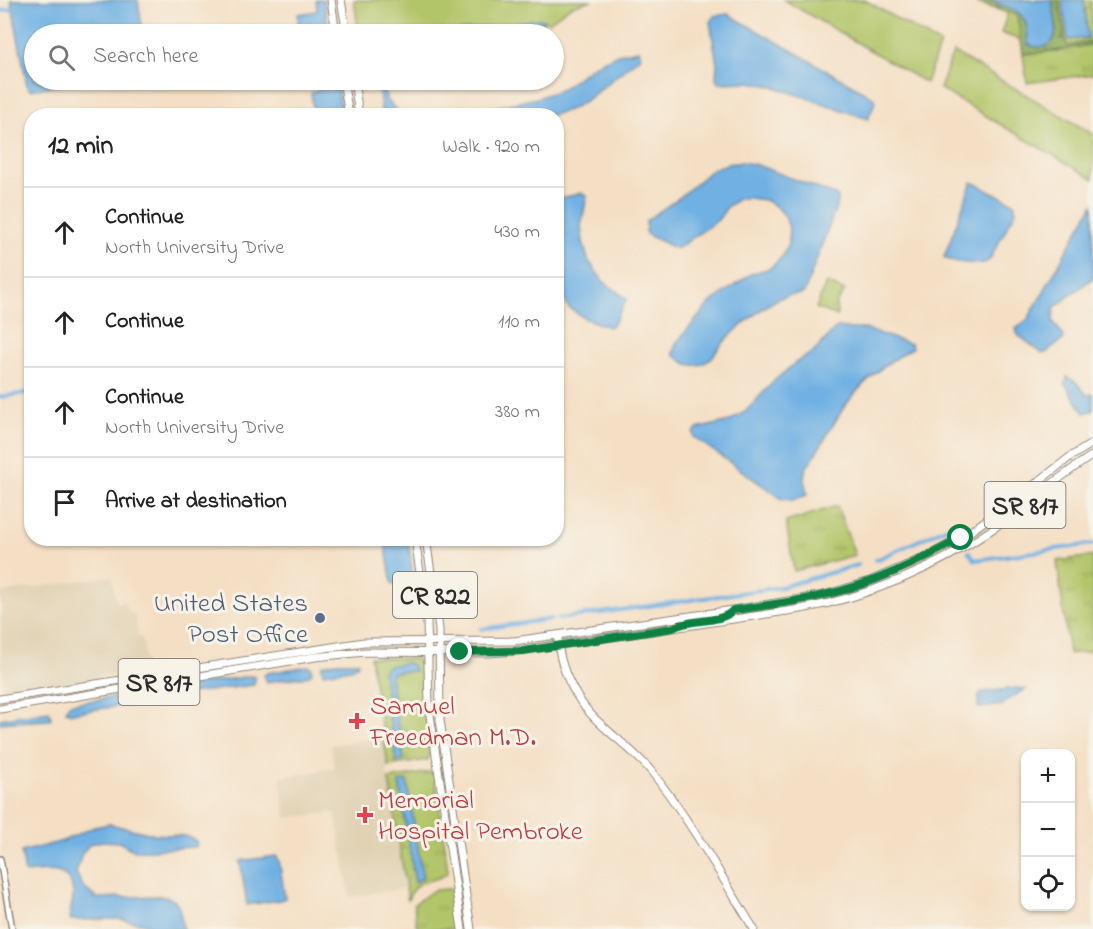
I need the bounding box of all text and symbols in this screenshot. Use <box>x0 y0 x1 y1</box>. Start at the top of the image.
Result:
search box <box>24 24 564 90</box>
icon: search <box>45 41 78 74</box>
text: Search here <box>93 41 198 73</box>
text: 12 min <box>48 128 113 166</box>
text: Walk · 920 m <box>442 133 540 162</box>
text: Continue <box>105 202 184 234</box>
icon: ahead <box>48 216 81 249</box>
text: 430 m <box>494 218 540 247</box>
text: North University Drive <box>105 234 284 263</box>
icon: ahead <box>48 306 81 339</box>
text: Continue <box>105 306 184 338</box>
text: 110 m <box>498 308 540 337</box>
text: Continue <box>105 382 184 414</box>
icon: ahead <box>48 396 81 429</box>
text: 380 m <box>495 398 540 427</box>
text: North University Drive <box>105 414 284 443</box>
road number: SR 817 <box>984 482 1066 528</box>
icon: arrive <box>48 486 81 519</box>
text: Arrive at destination <box>105 486 287 518</box>
route start <box>947 524 973 550</box>
road number: CR 822 <box>393 572 477 618</box>
place label: United States Post Office <box>154 585 309 655</box>
marker: United States Post Office <box>313 611 327 625</box>
route end <box>446 638 472 664</box>
road number: SR 817 <box>118 659 200 705</box>
place label: Samuel Freedman M.D. <box>369 688 536 758</box>
marker: Samuel Freedman M.D. <box>348 712 366 730</box>
map controls <box>1021 749 1075 911</box>
button: + <box>1021 749 1075 803</box>
place label: Memorial Hospital Pembroke <box>378 782 584 852</box>
button: − <box>1021 803 1075 857</box>
marker: Memorial Hospital Pembroke <box>356 806 374 824</box>
button: locate <box>1021 857 1075 911</box>

